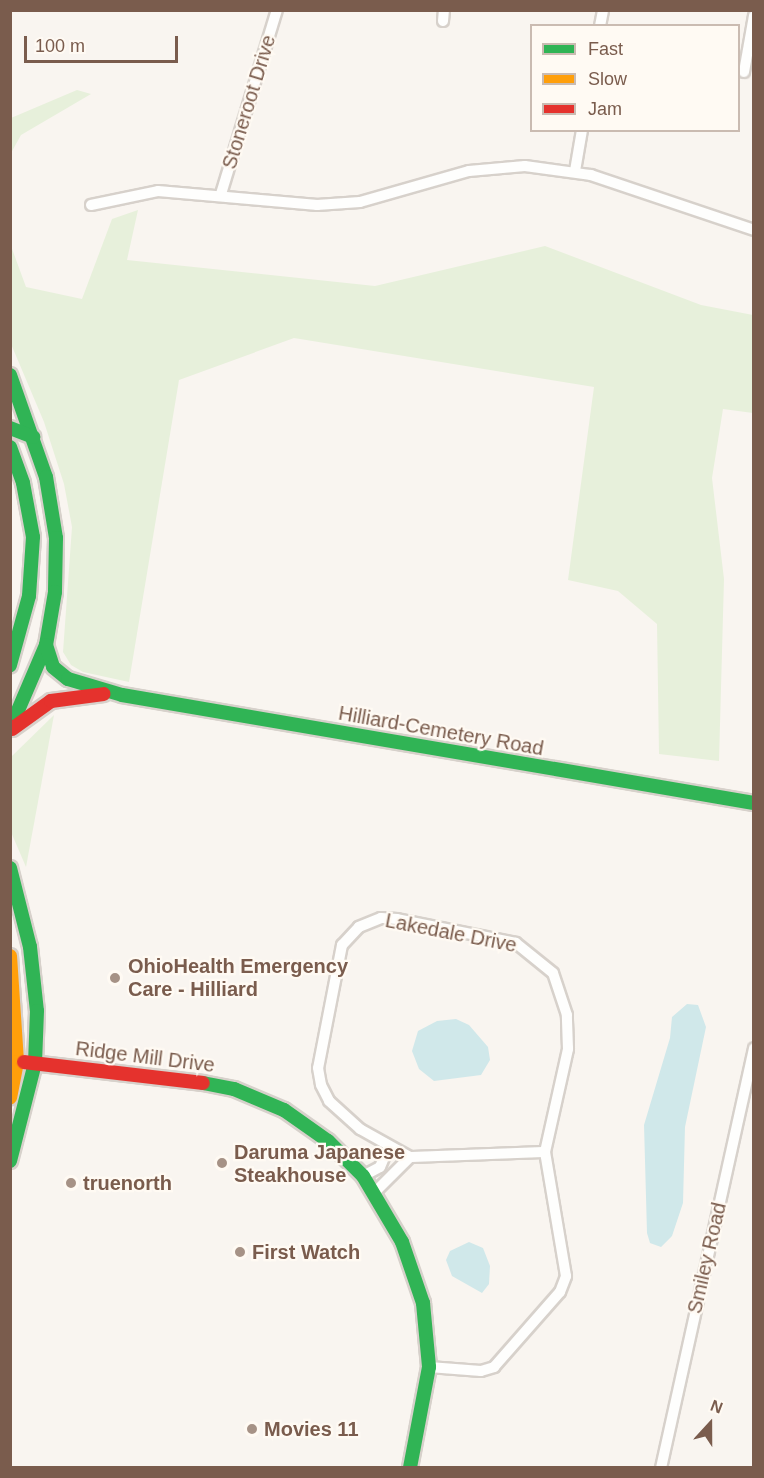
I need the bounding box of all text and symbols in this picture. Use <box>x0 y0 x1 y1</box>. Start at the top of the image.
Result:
scale bar <box>27 24 182 62</box>
legend <box>530 24 740 132</box>
street label: Stoneroot Drive <box>217 32 281 172</box>
text: 100 m <box>35 36 85 56</box>
text: Fast <box>588 39 623 59</box>
text: Slow <box>588 69 627 89</box>
text: Jam <box>588 99 622 119</box>
street label: Hilliard-Cemetery Road <box>337 701 545 761</box>
street label: Lakedale Drive <box>383 908 519 958</box>
place label: OhioHealth Emergency Care - Hilliard <box>128 954 348 1001</box>
marker: OhioHealth Emergency Care - Hilliard <box>106 969 124 987</box>
street label: Ridge Mill Drive <box>74 1037 216 1077</box>
place label: Daruma Japanese Steakhouse <box>234 1140 405 1187</box>
marker: Daruma Japanese Steakhouse <box>215 1156 229 1170</box>
place label: truenorth <box>83 1171 172 1195</box>
marker: truenorth <box>64 1176 78 1190</box>
street label: Smiley Road <box>683 1200 731 1316</box>
place label: First Watch <box>252 1240 360 1264</box>
marker: First Watch <box>233 1245 247 1259</box>
north arrow <box>680 1394 740 1454</box>
text: N <box>708 1397 725 1417</box>
place label: Movies 11 <box>264 1417 359 1441</box>
marker: Movies 11 <box>245 1422 259 1436</box>

